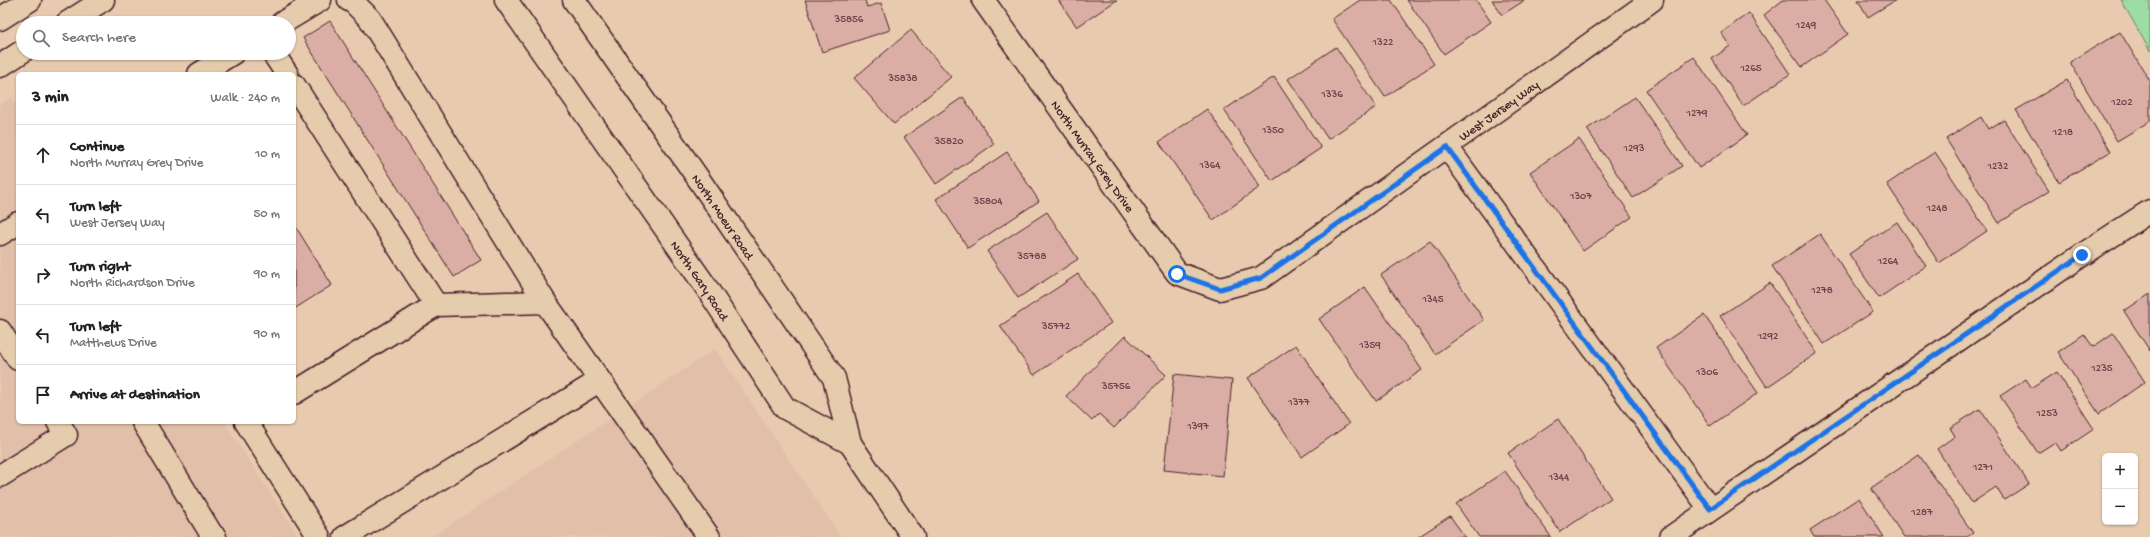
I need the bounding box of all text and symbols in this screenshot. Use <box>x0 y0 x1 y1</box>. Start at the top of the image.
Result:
house number: 35856 <box>834 14 864 26</box>
search box <box>16 16 296 60</box>
house number: 1249 <box>1795 20 1817 32</box>
icon: search <box>30 27 52 49</box>
text: Search here <box>62 29 136 47</box>
house number: 1322 <box>1372 37 1394 49</box>
house number: 1265 <box>1739 63 1762 75</box>
house number: 35838 <box>887 73 918 85</box>
street label: West Jersey Way <box>1456 78 1543 145</box>
text: 3 min <box>32 88 69 108</box>
house number: 1336 <box>1320 89 1343 101</box>
text: Walk · 240 m <box>211 91 280 106</box>
house number: 1202 <box>2110 97 2133 109</box>
street label: North Murray Grey Drive <box>1047 98 1137 216</box>
house number: 1279 <box>1685 108 1708 120</box>
house number: 1350 <box>1261 125 1284 137</box>
house number: 1218 <box>2052 127 2073 139</box>
house number: 35820 <box>933 136 964 148</box>
text: Continue <box>70 138 124 156</box>
house number: 1293 <box>1622 143 1645 155</box>
icon: ahead <box>32 144 54 166</box>
text: 10 m <box>255 147 280 162</box>
text: North Murray Grey Drive <box>70 156 204 171</box>
house number: 1364 <box>1199 160 1221 172</box>
house number: 1232 <box>1987 161 2009 173</box>
street label: North Moeur Road <box>687 172 757 264</box>
house number: 1307 <box>1569 191 1592 203</box>
house number: 35804 <box>973 196 1003 208</box>
text: Turn left <box>70 198 121 216</box>
house number: 1248 <box>1925 203 1948 215</box>
icon: left <box>32 204 54 226</box>
text: 50 m <box>253 207 280 222</box>
text: West Jersey Way <box>70 216 165 231</box>
street label: North Gary Road <box>666 239 732 325</box>
route end <box>2073 246 2091 264</box>
house number: 35788 <box>1016 251 1047 263</box>
house number: 1264 <box>1877 256 1899 268</box>
text: Turn right <box>70 258 130 276</box>
icon: right <box>32 264 54 286</box>
route start <box>1168 265 1186 283</box>
text: 90 m <box>254 267 280 282</box>
text: North Richardson Drive <box>70 276 195 291</box>
house number: 1278 <box>1810 285 1833 297</box>
house number: 1345 <box>1421 294 1444 306</box>
text: Turn left <box>70 318 121 336</box>
house number: 35772 <box>1041 321 1071 333</box>
icon: left <box>32 324 54 346</box>
text: 90 m <box>254 327 280 342</box>
house number: 1292 <box>1757 331 1779 343</box>
text: Matthews Drive <box>70 336 157 351</box>
house number: 1359 <box>1358 340 1381 352</box>
house number: 1235 <box>2090 363 2113 375</box>
house number: 1306 <box>1695 367 1718 379</box>
house number: 35756 <box>1101 381 1131 393</box>
icon: arrive <box>32 384 54 406</box>
text: Arrive at destination <box>70 386 200 404</box>
house number: 1377 <box>1287 397 1310 409</box>
house number: 1253 <box>2035 408 2058 420</box>
house number: 1397 <box>1186 421 1209 433</box>
map controls <box>2102 453 2138 525</box>
button: + <box>2102 453 2138 489</box>
house number: 1271 <box>1972 462 1993 474</box>
house number: 1344 <box>1548 472 1570 484</box>
button: − <box>2102 489 2138 525</box>
house number: 1287 <box>1910 507 1933 519</box>

